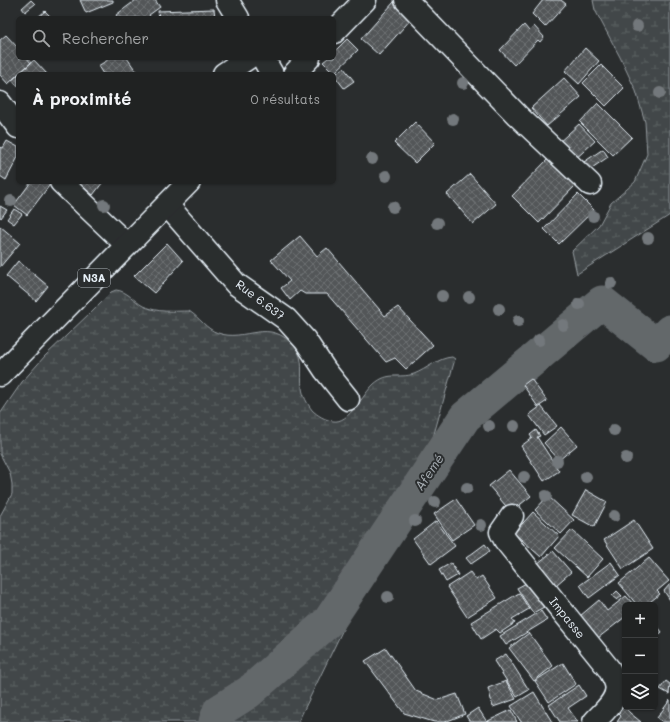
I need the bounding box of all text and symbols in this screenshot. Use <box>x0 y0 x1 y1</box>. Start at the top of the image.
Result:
search box <box>16 16 336 60</box>
icon: search <box>30 27 52 49</box>
text: Rechercher <box>62 28 149 48</box>
text: À proximité <box>32 87 131 109</box>
text: 0 résultats <box>250 90 320 107</box>
road number: N3A <box>78 269 110 287</box>
street label: Rue 6.637 <box>233 276 289 323</box>
water label: Afemé <box>410 450 447 493</box>
street label: Impasse <box>546 593 589 641</box>
map controls <box>622 602 658 710</box>
button: + <box>622 602 658 638</box>
button: − <box>622 638 658 674</box>
button: layers <box>622 674 658 710</box>

